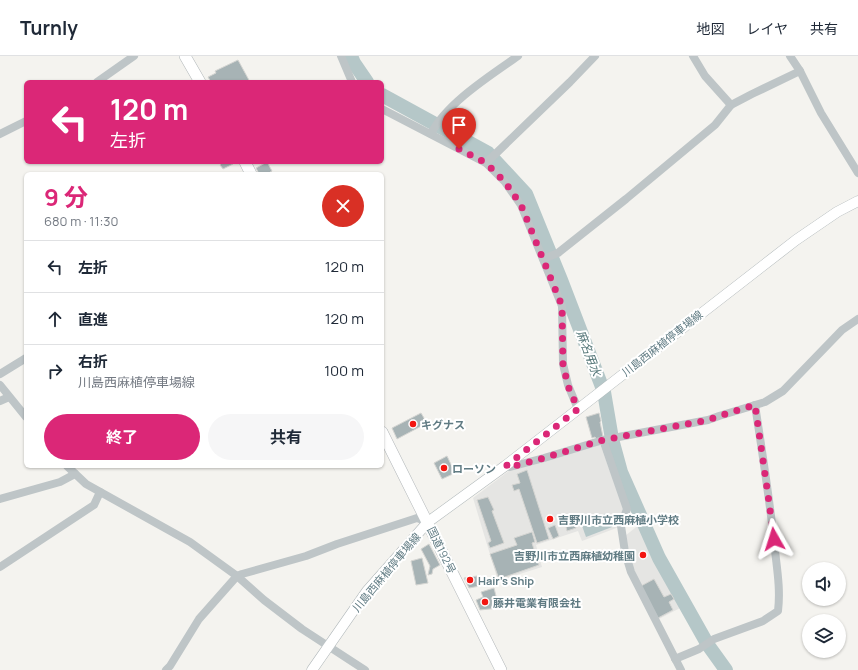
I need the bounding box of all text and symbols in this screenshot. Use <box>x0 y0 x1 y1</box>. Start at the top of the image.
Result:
text: Turnly <box>20 15 78 41</box>
text: 地図 <box>696 19 724 38</box>
text: レイヤ <box>746 19 788 38</box>
text: 共有 <box>810 19 838 38</box>
text: 120 m <box>110 90 188 128</box>
icon: left <box>44 96 96 148</box>
pin <box>442 108 476 149</box>
icon: arrive <box>448 114 470 136</box>
text: 左折 <box>110 128 146 152</box>
text: 9 分 <box>44 180 88 213</box>
button: close <box>322 185 364 227</box>
text: 680 m · 11:30 <box>44 212 118 230</box>
icon: left <box>44 256 66 278</box>
text: 120 m <box>325 256 364 277</box>
text: 左折 <box>78 257 108 278</box>
street label: 川島西麻植停車場線 <box>618 307 706 379</box>
icon: ahead <box>44 308 66 330</box>
text: 120 m <box>325 308 364 329</box>
text: 直進 <box>78 309 108 330</box>
water label: 麻名用水 <box>572 328 606 380</box>
text: 右折 <box>78 351 108 372</box>
icon: right <box>44 360 66 382</box>
text: 100 m <box>324 360 364 381</box>
text: 川島西麻植停車場線 <box>78 373 195 391</box>
button: 終了 <box>44 414 200 460</box>
button: 共有 <box>208 414 364 460</box>
place label: キグナス <box>421 417 465 432</box>
marker: キグナス <box>408 419 418 429</box>
place label: ローソン <box>452 461 496 476</box>
marker: ローソン <box>439 463 449 473</box>
place label: 吉野川市立西麻植小学校 <box>558 512 679 527</box>
marker: 吉野川市立西麻植小学校 <box>545 514 555 524</box>
position arrow <box>753 518 795 560</box>
street label: 国道192号 <box>424 524 460 576</box>
street label: 川島西麻植停車場線 <box>348 529 424 615</box>
place label: 吉野川市立西麻植幼稚園 <box>514 548 635 563</box>
marker: 吉野川市立西麻植幼稚園 <box>638 550 648 560</box>
map controls <box>802 562 846 658</box>
button: sound <box>802 562 846 606</box>
place label: Hair's Ship <box>478 573 534 588</box>
marker: Hair's Ship <box>465 575 475 585</box>
place label: 藤井電業有限会社 <box>493 595 581 610</box>
marker: 藤井電業有限会社 <box>480 597 490 607</box>
button: layers <box>802 614 846 658</box>

